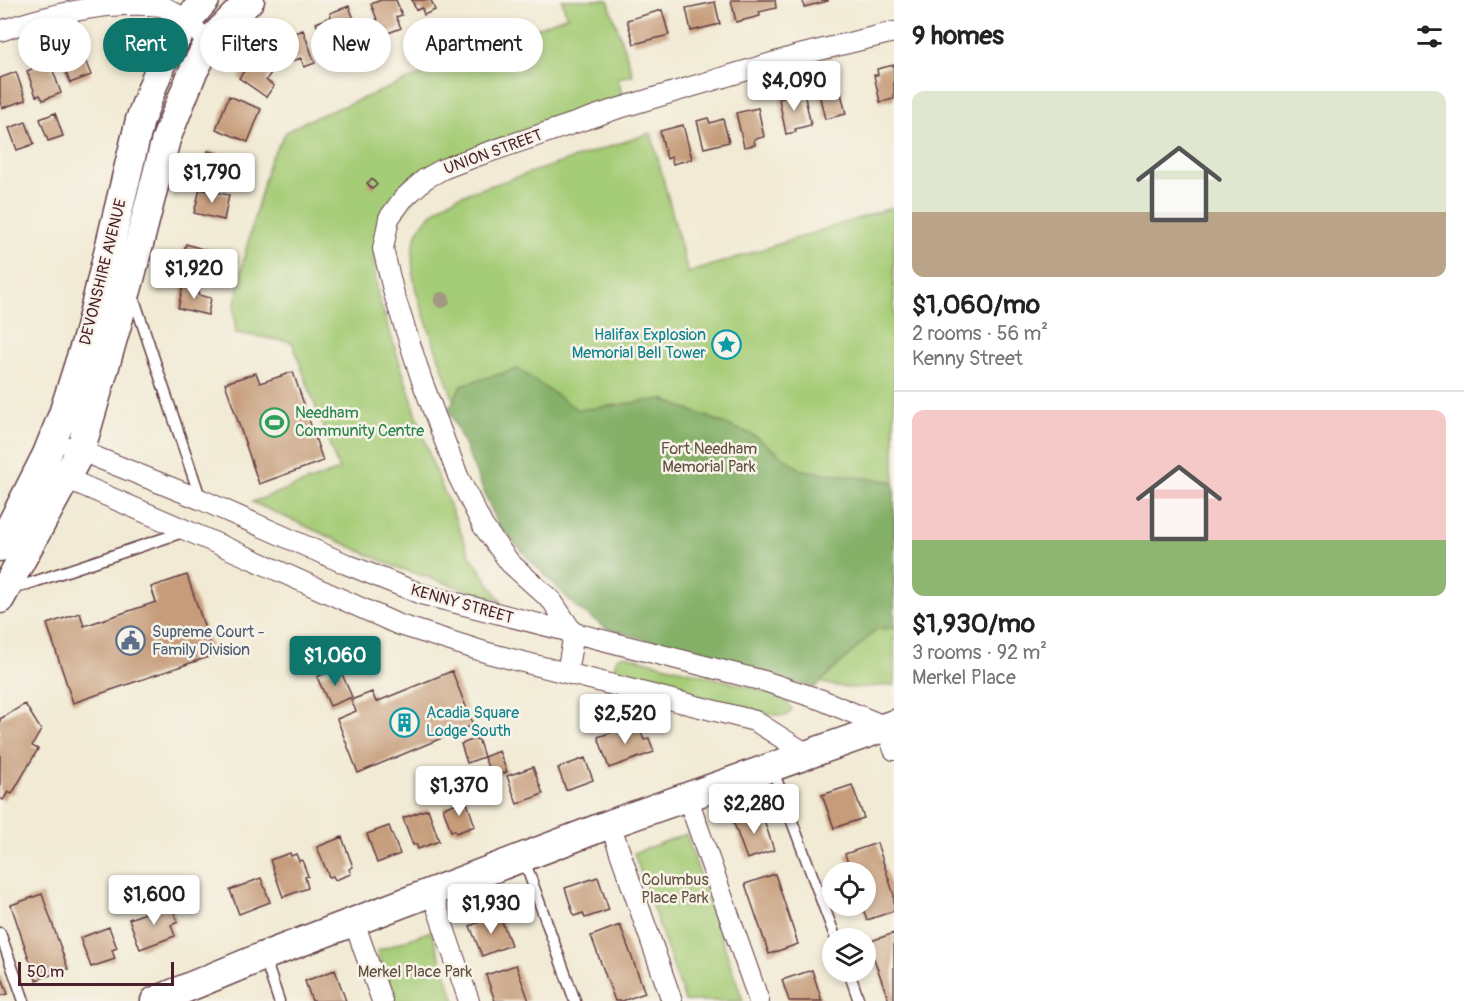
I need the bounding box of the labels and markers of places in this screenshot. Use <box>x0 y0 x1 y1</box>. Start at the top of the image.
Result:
pin: $4,090 <box>745 61 843 112</box>
pin: $1,790 <box>163 153 261 204</box>
pin: $1,920 <box>145 249 243 300</box>
place label: Halifax Explosion Memorial Bell Tower <box>572 325 706 363</box>
place icon: Halifax Explosion Memorial Bell Tower <box>711 328 743 360</box>
place label: Needham Community Centre <box>295 403 424 441</box>
sports icon: Needham Community Centre <box>258 406 290 438</box>
place label: Supreme Court - Family Division <box>152 622 265 660</box>
public building icon: Supreme Court - Family Division <box>115 625 147 657</box>
pin: $1,060 <box>286 636 384 687</box>
pin: $2,520 <box>576 694 674 745</box>
place label: Acadia Square Lodge South <box>426 703 519 741</box>
building icon: Acadia Square Lodge South <box>389 706 421 738</box>
pin: $1,370 <box>410 766 508 817</box>
pin: $2,280 <box>705 784 803 835</box>
pin: $1,600 <box>105 875 203 926</box>
pin: $1,930 <box>442 884 540 935</box>

